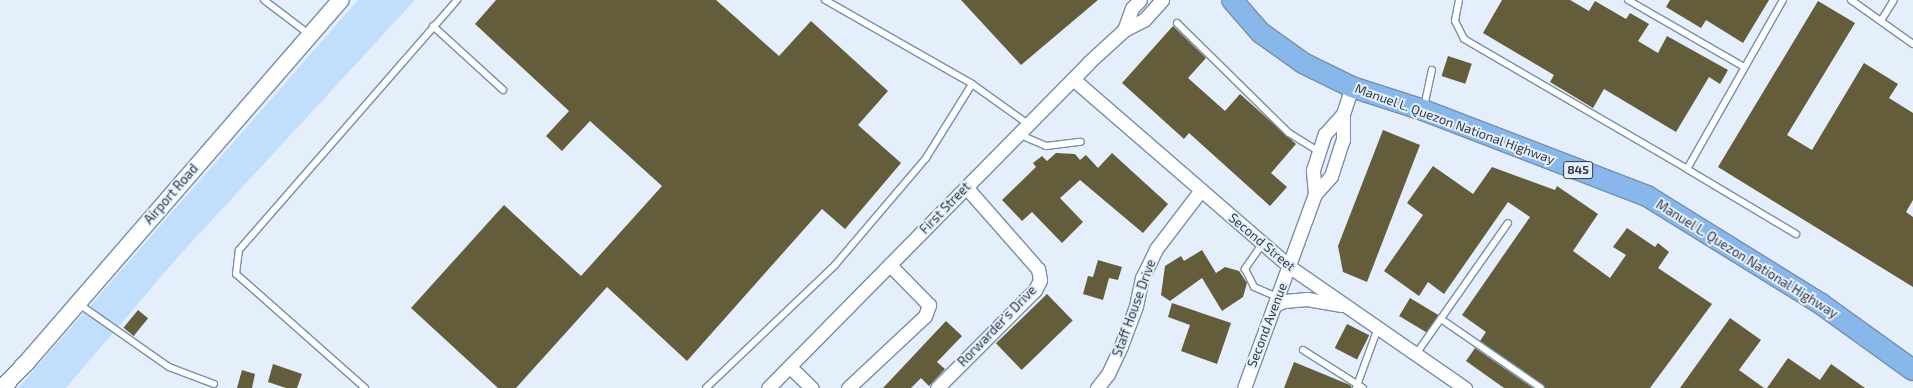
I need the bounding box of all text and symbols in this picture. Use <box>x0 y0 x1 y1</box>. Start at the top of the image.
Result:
street label: Manuel L. Quezon National Highway <box>1353 80 1557 168</box>
road number: 845 <box>1563 160 1593 180</box>
street label: Airport Road <box>141 161 201 227</box>
street label: First Street <box>916 179 974 237</box>
street label: Manuel L. Quezon National Highway <box>1653 196 1841 322</box>
street label: Second Street <box>1226 210 1298 274</box>
street label: Staff House Drive <box>1109 257 1159 359</box>
street label: Second Avenue <box>1244 280 1290 370</box>
street label: Rorwarder's Drive <box>955 282 1039 370</box>

